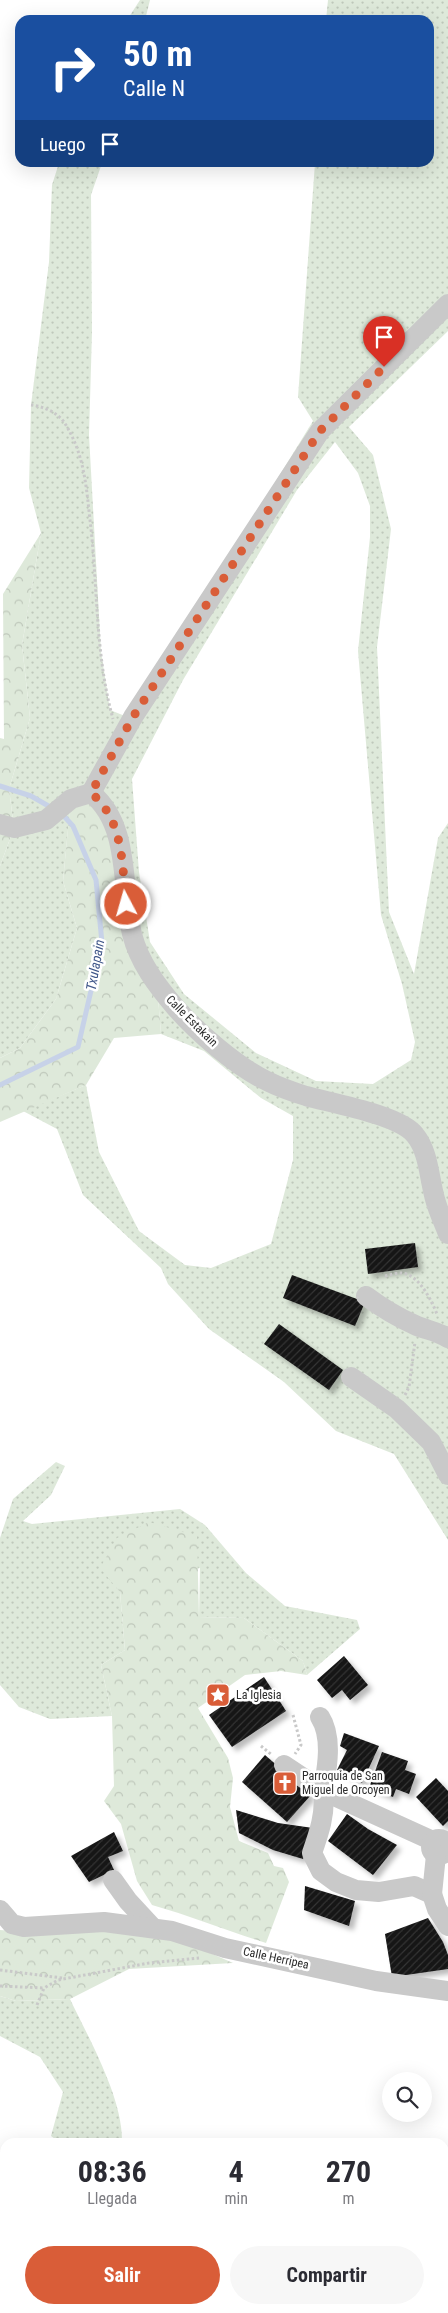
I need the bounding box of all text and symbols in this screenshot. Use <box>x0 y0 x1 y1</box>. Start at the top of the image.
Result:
text: 50 m <box>123 34 192 75</box>
icon: right <box>40 35 105 100</box>
text: Calle N <box>123 76 185 101</box>
icon: arrive <box>96 130 124 158</box>
text: Luego <box>40 133 86 156</box>
pin <box>363 316 405 367</box>
icon: arrive <box>370 323 398 351</box>
position arrow <box>99 877 151 929</box>
water label: Txulapain <box>83 938 107 992</box>
street label: Calle Estakain <box>163 992 221 1050</box>
place icon: La Iglesia <box>205 1682 231 1708</box>
place label: La Iglesia <box>236 1688 282 1702</box>
place label: Parroquia de San Miguel de Orcoyen <box>302 1769 390 1797</box>
church icon: Parroquia de San Miguel de Orcoyen <box>272 1770 298 1796</box>
street label: Calle Herripea <box>242 1944 310 1972</box>
map controls <box>382 2072 432 2122</box>
button: search <box>382 2072 432 2122</box>
text: 08:36 <box>78 2154 147 2189</box>
text: 4 <box>229 2154 244 2189</box>
text: 270 <box>326 2154 371 2189</box>
text: Llegada <box>87 2189 137 2208</box>
text: min <box>224 2189 248 2208</box>
text: m <box>342 2189 354 2208</box>
button: Salir <box>25 2246 220 2304</box>
button: Compartir <box>230 2246 424 2304</box>

